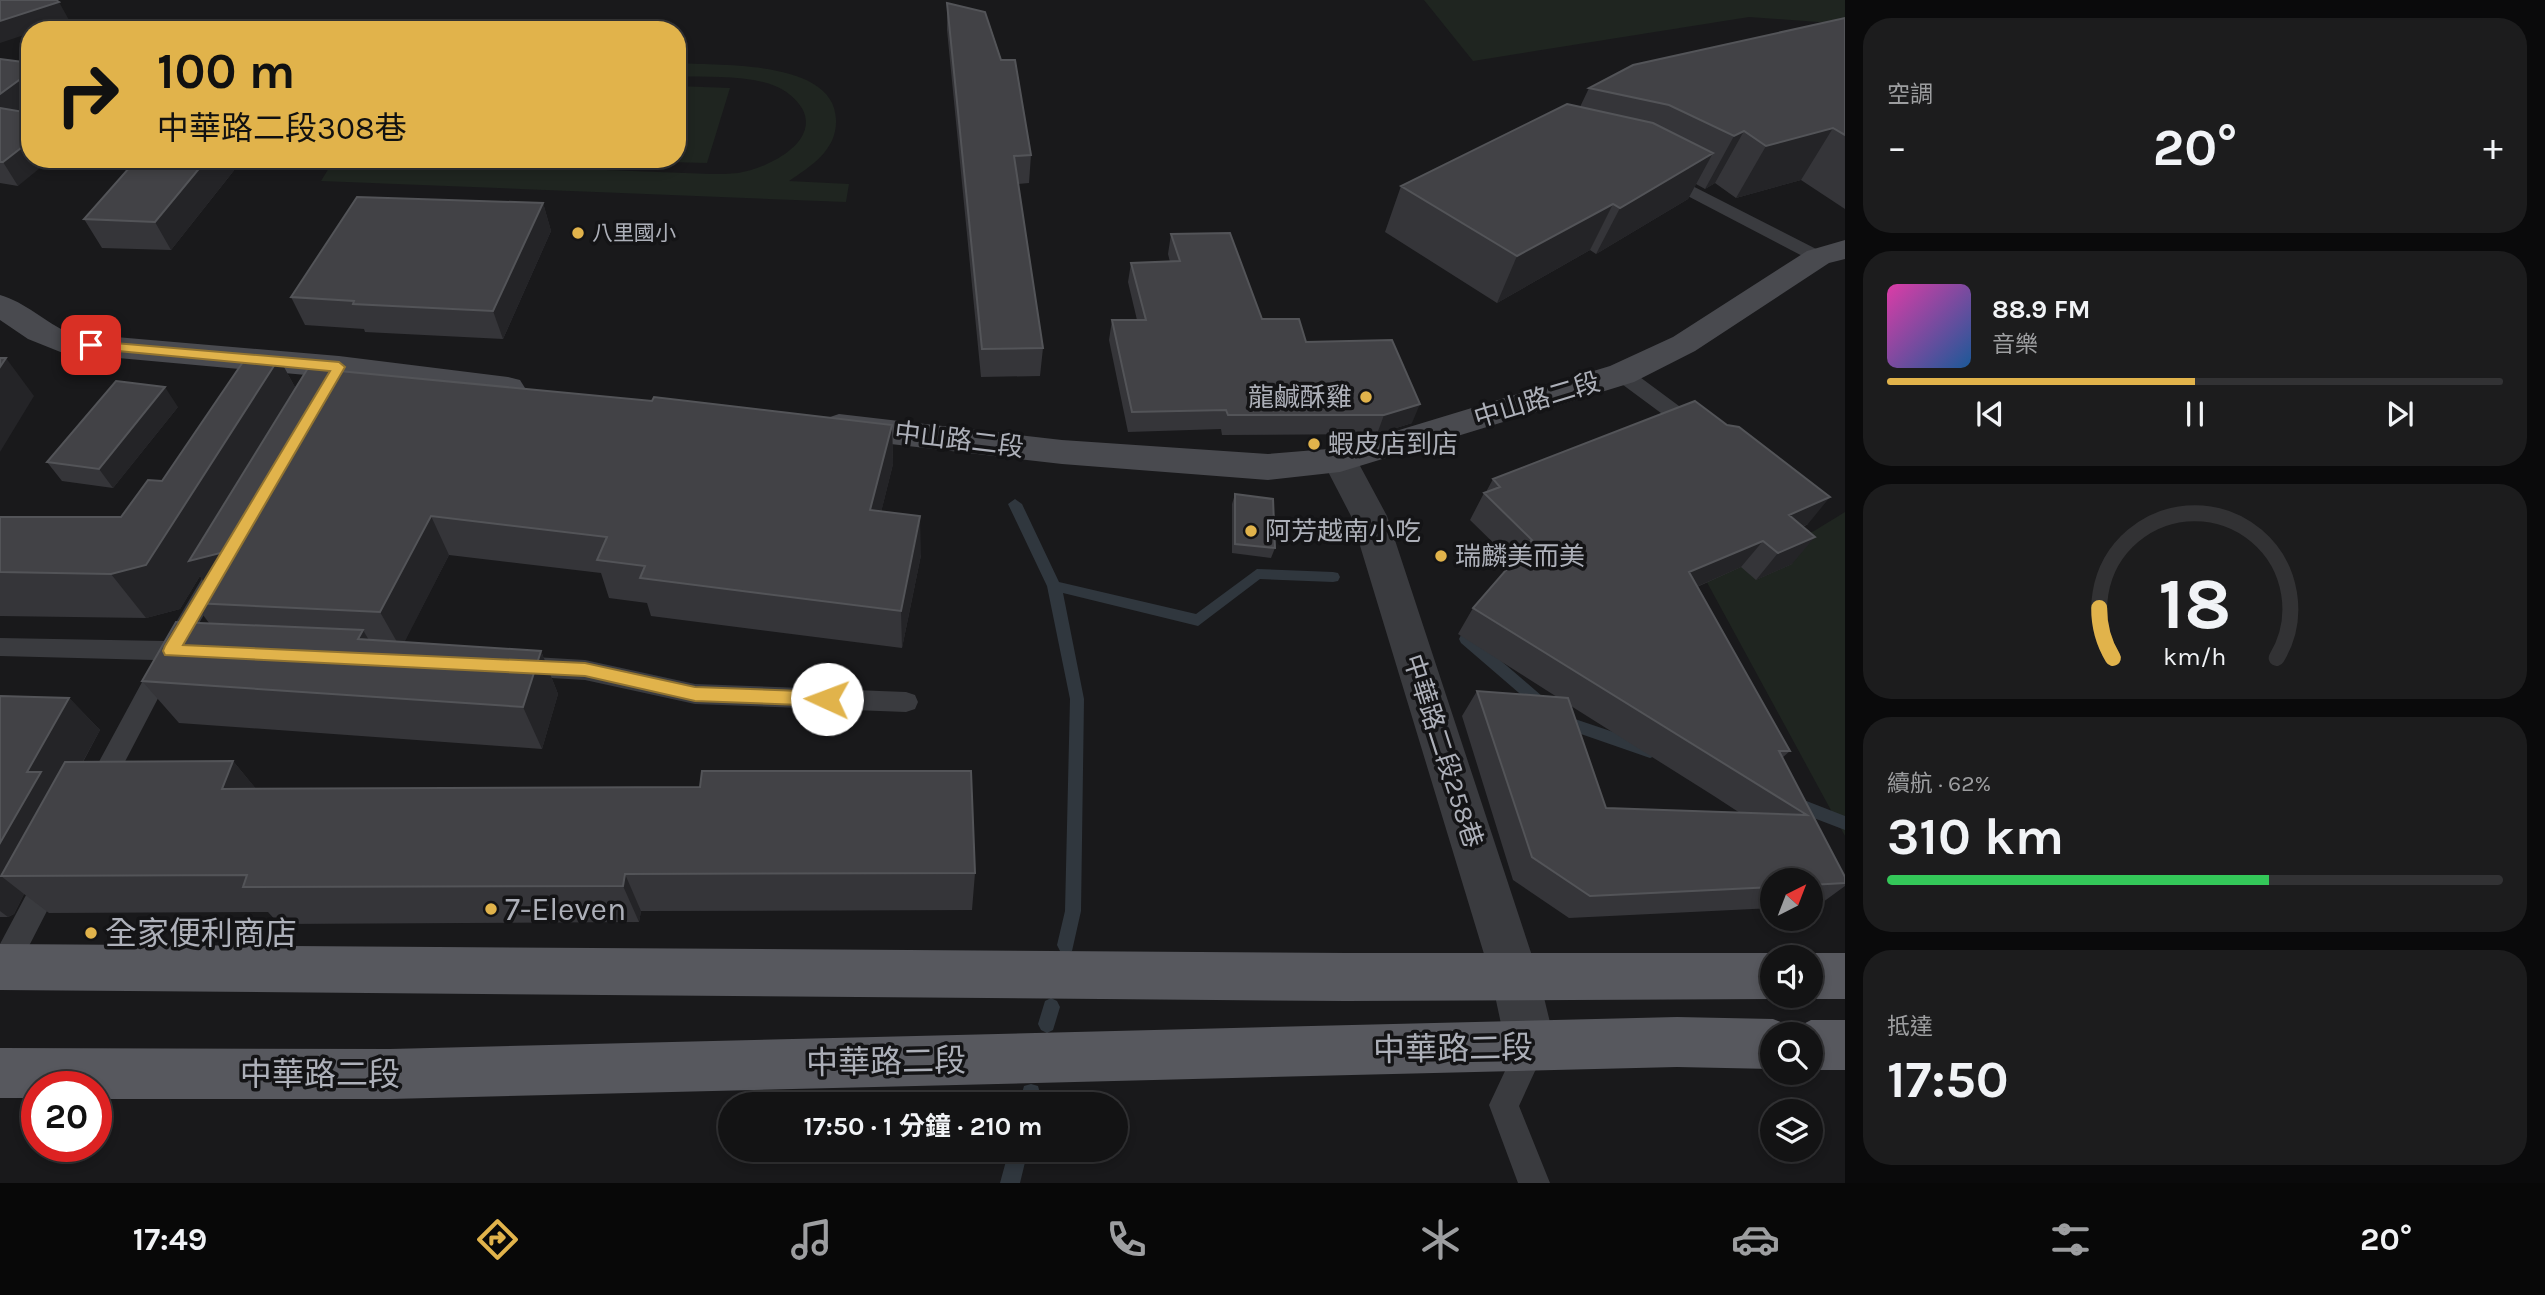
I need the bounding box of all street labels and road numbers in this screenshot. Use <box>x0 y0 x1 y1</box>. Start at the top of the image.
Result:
street label: 中山路二段 <box>1470 366 1604 434</box>
street label: 中山路二段 <box>893 417 1025 463</box>
street label: 中華路二段258巷 <box>1397 650 1489 852</box>
street label: 中華路二段 <box>1373 1029 1533 1069</box>
street label: 中華路二段 <box>806 1042 966 1082</box>
street label: 中華路二段 <box>240 1056 400 1093</box>

